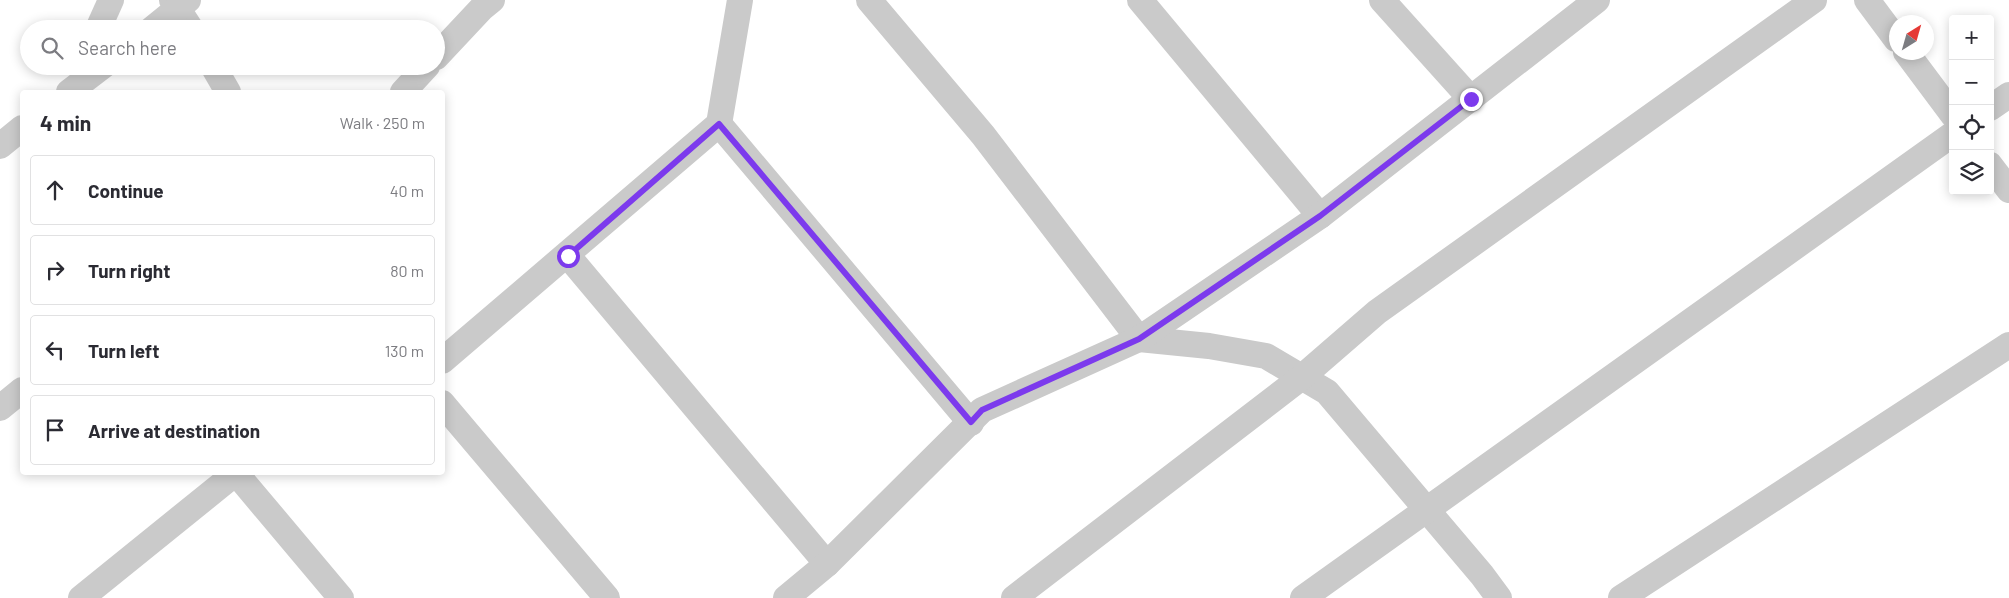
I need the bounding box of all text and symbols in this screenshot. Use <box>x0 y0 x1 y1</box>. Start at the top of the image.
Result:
north arrow <box>1889 15 1934 60</box>
map controls <box>1949 15 1994 195</box>
button: + <box>1949 15 1994 60</box>
search box <box>20 20 445 75</box>
icon: search <box>38 34 66 62</box>
text: Search here <box>78 36 177 59</box>
button: − <box>1949 60 1994 105</box>
route end <box>1460 88 1483 111</box>
button: locate <box>1949 105 1994 150</box>
text: 4 min <box>40 110 91 135</box>
text: Walk · 250 m <box>340 113 425 132</box>
button: layers <box>1949 150 1994 195</box>
icon: ahead <box>41 176 69 204</box>
text: Continue <box>88 179 164 202</box>
text: 40 m <box>390 181 424 200</box>
route start <box>557 245 580 268</box>
icon: right <box>41 256 69 284</box>
text: Turn right <box>88 259 170 282</box>
text: 80 m <box>390 261 424 280</box>
icon: left <box>41 336 69 364</box>
text: Turn left <box>88 339 159 362</box>
text: 130 m <box>385 341 424 360</box>
icon: arrive <box>41 416 69 444</box>
text: Arrive at destination <box>88 419 260 442</box>

